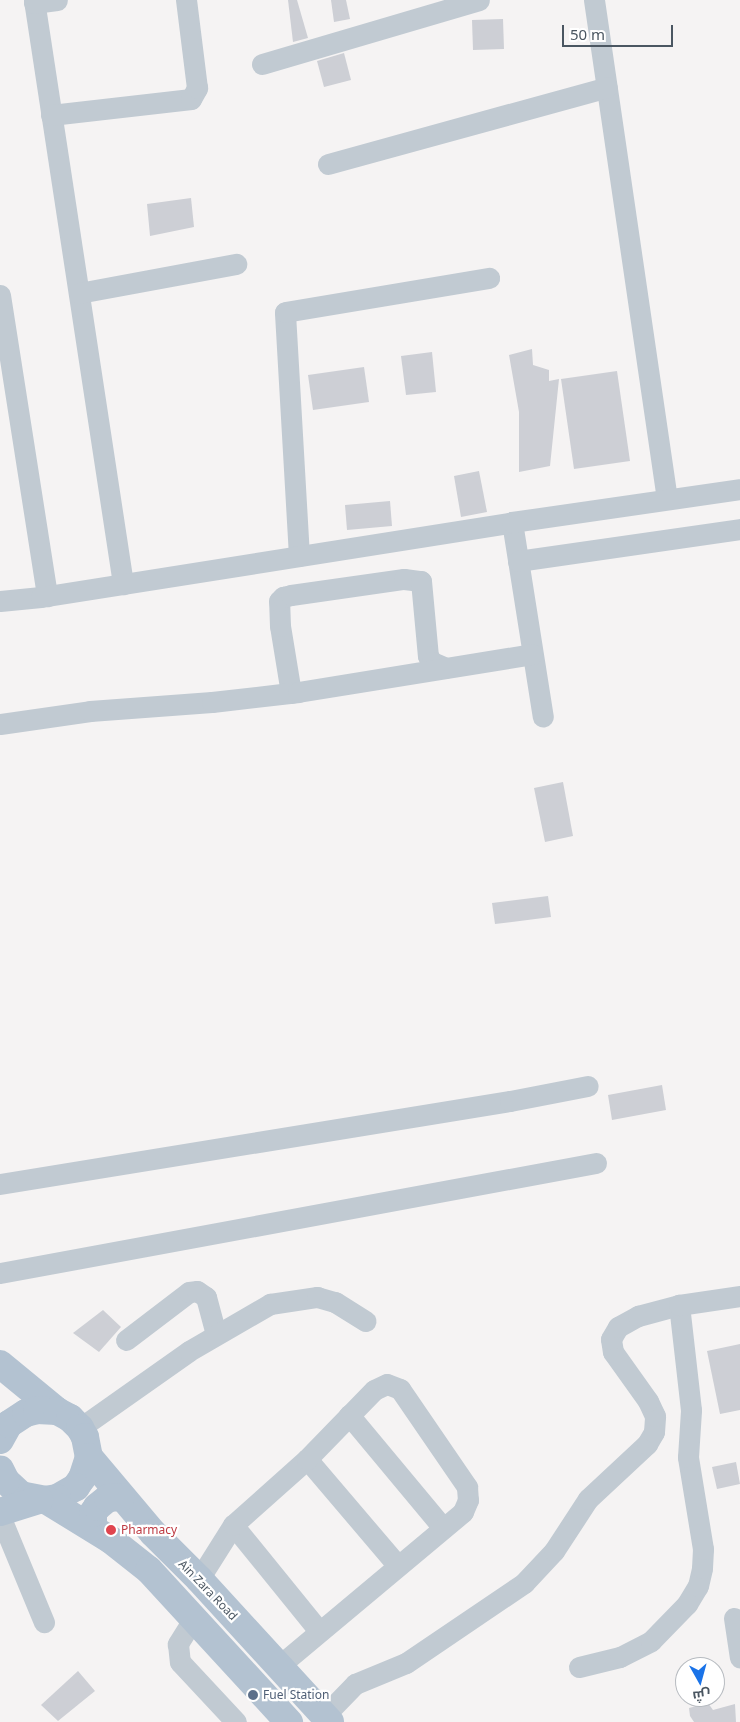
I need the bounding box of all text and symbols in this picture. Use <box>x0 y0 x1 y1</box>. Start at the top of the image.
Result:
scale bar <box>565 15 676 47</box>
text: 50 m <box>570 24 605 44</box>
place label: Pharmacy <box>121 1523 177 1537</box>
marker: Pharmacy <box>105 1524 117 1536</box>
street label: Ain Zara Road <box>176 1557 240 1623</box>
north arrow <box>675 1657 725 1707</box>
text: ش <box>692 1686 712 1707</box>
place label: Fuel Station <box>263 1688 329 1702</box>
marker: Fuel Station <box>247 1689 259 1701</box>

